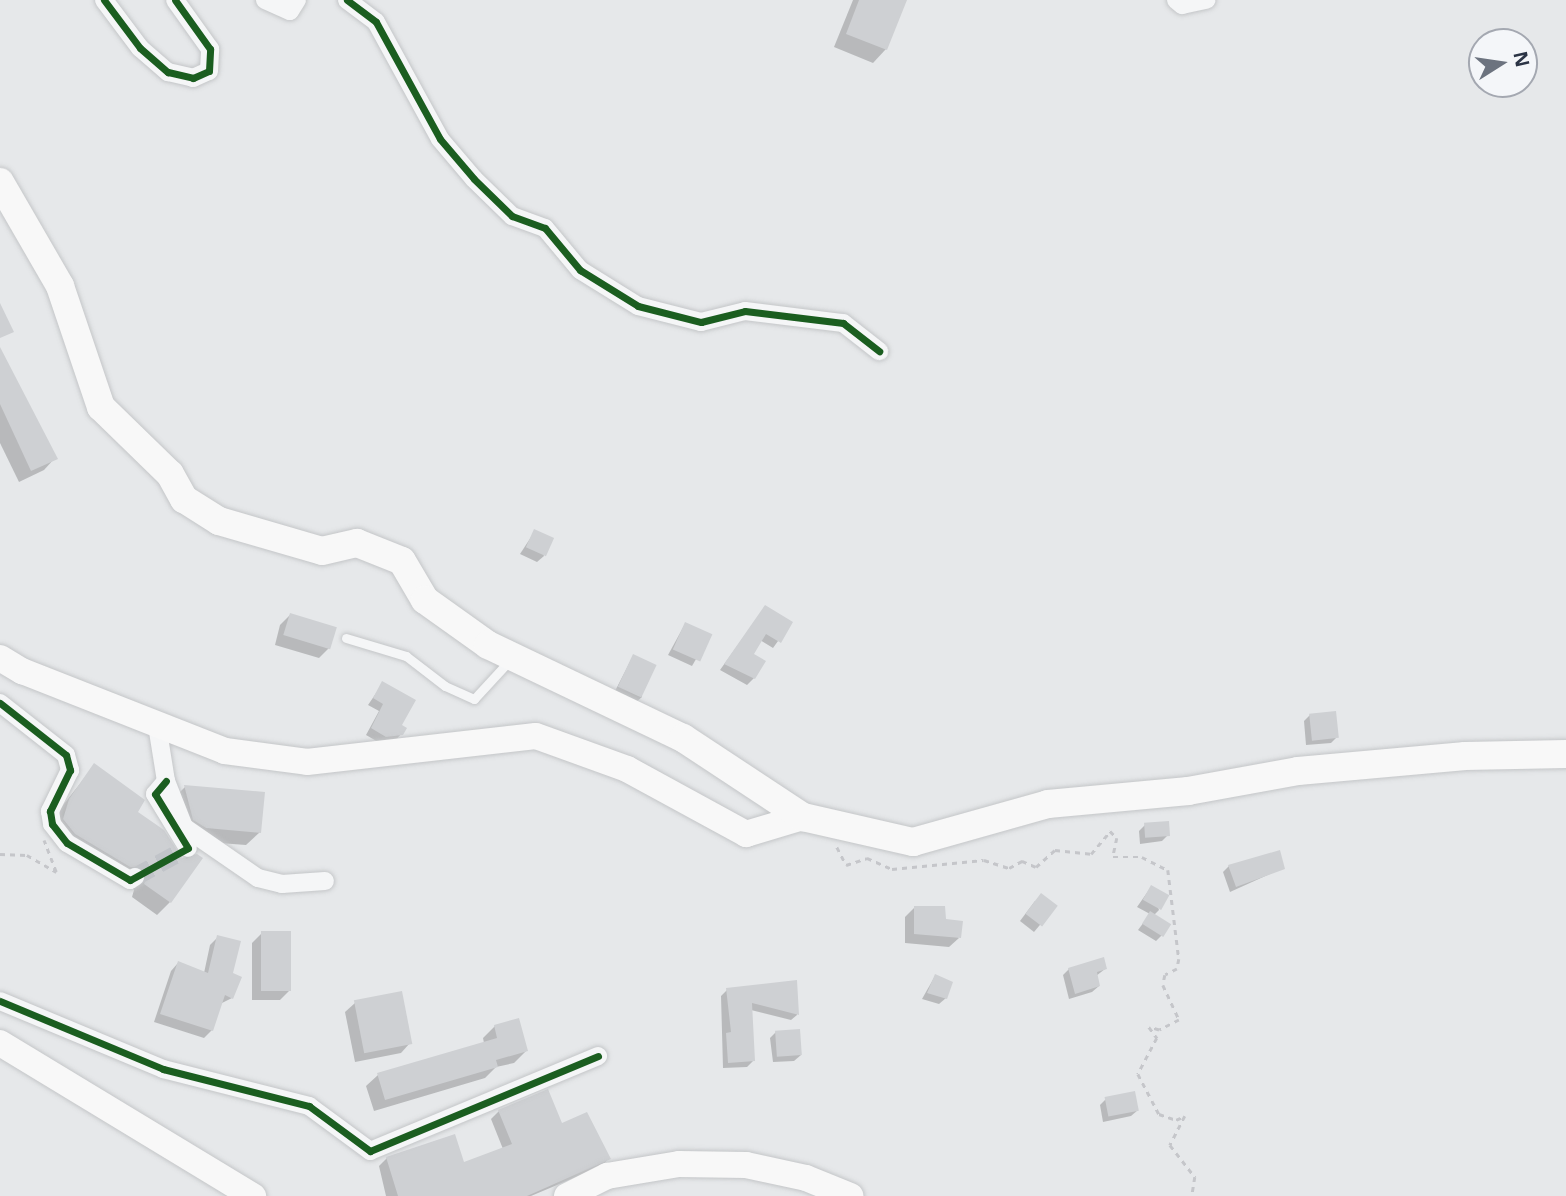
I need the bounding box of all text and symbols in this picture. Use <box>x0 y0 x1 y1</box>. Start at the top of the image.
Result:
north arrow <box>1468 28 1538 98</box>
text: N <box>1507 49 1536 69</box>

